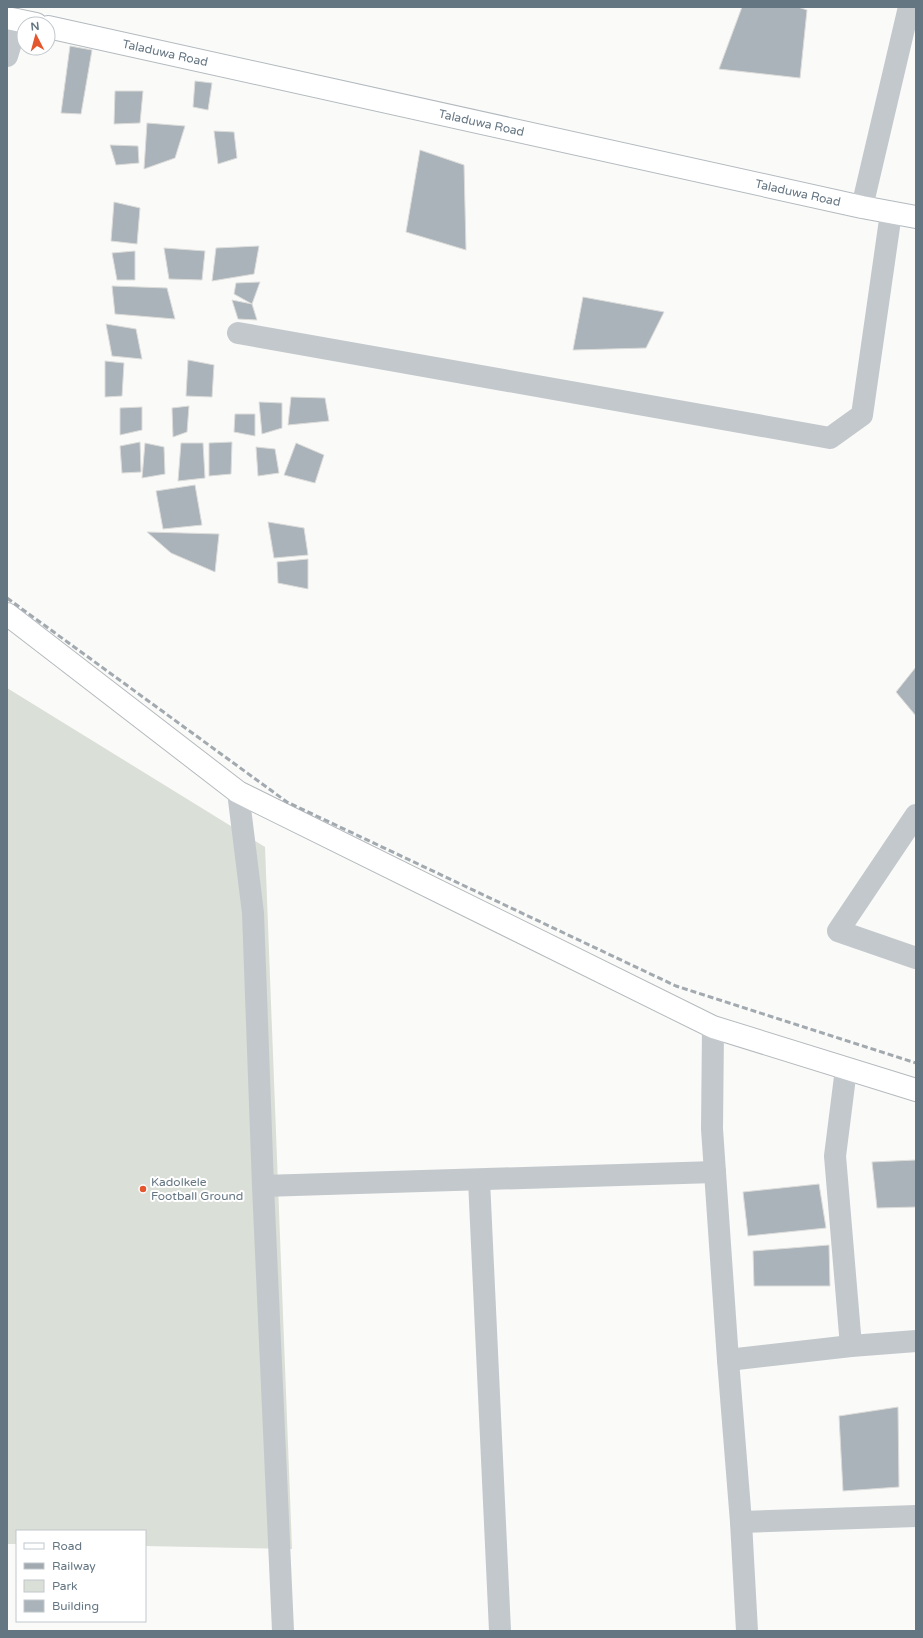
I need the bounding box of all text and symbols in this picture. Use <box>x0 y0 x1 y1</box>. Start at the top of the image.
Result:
north arrow <box>16 16 56 56</box>
text: N <box>30 20 40 33</box>
street label: Taladuwa Road <box>121 37 209 69</box>
street label: Taladuwa Road <box>437 107 526 139</box>
street label: Taladuwa Road <box>754 177 842 209</box>
place label: Kadolkele Football Ground <box>151 1175 243 1203</box>
marker: Kadolkele Football Ground <box>138 1184 148 1194</box>
legend <box>16 1530 146 1622</box>
text: Road <box>52 1539 82 1553</box>
text: Railway <box>52 1559 96 1573</box>
text: Park <box>52 1579 78 1593</box>
text: Building <box>52 1599 99 1613</box>

